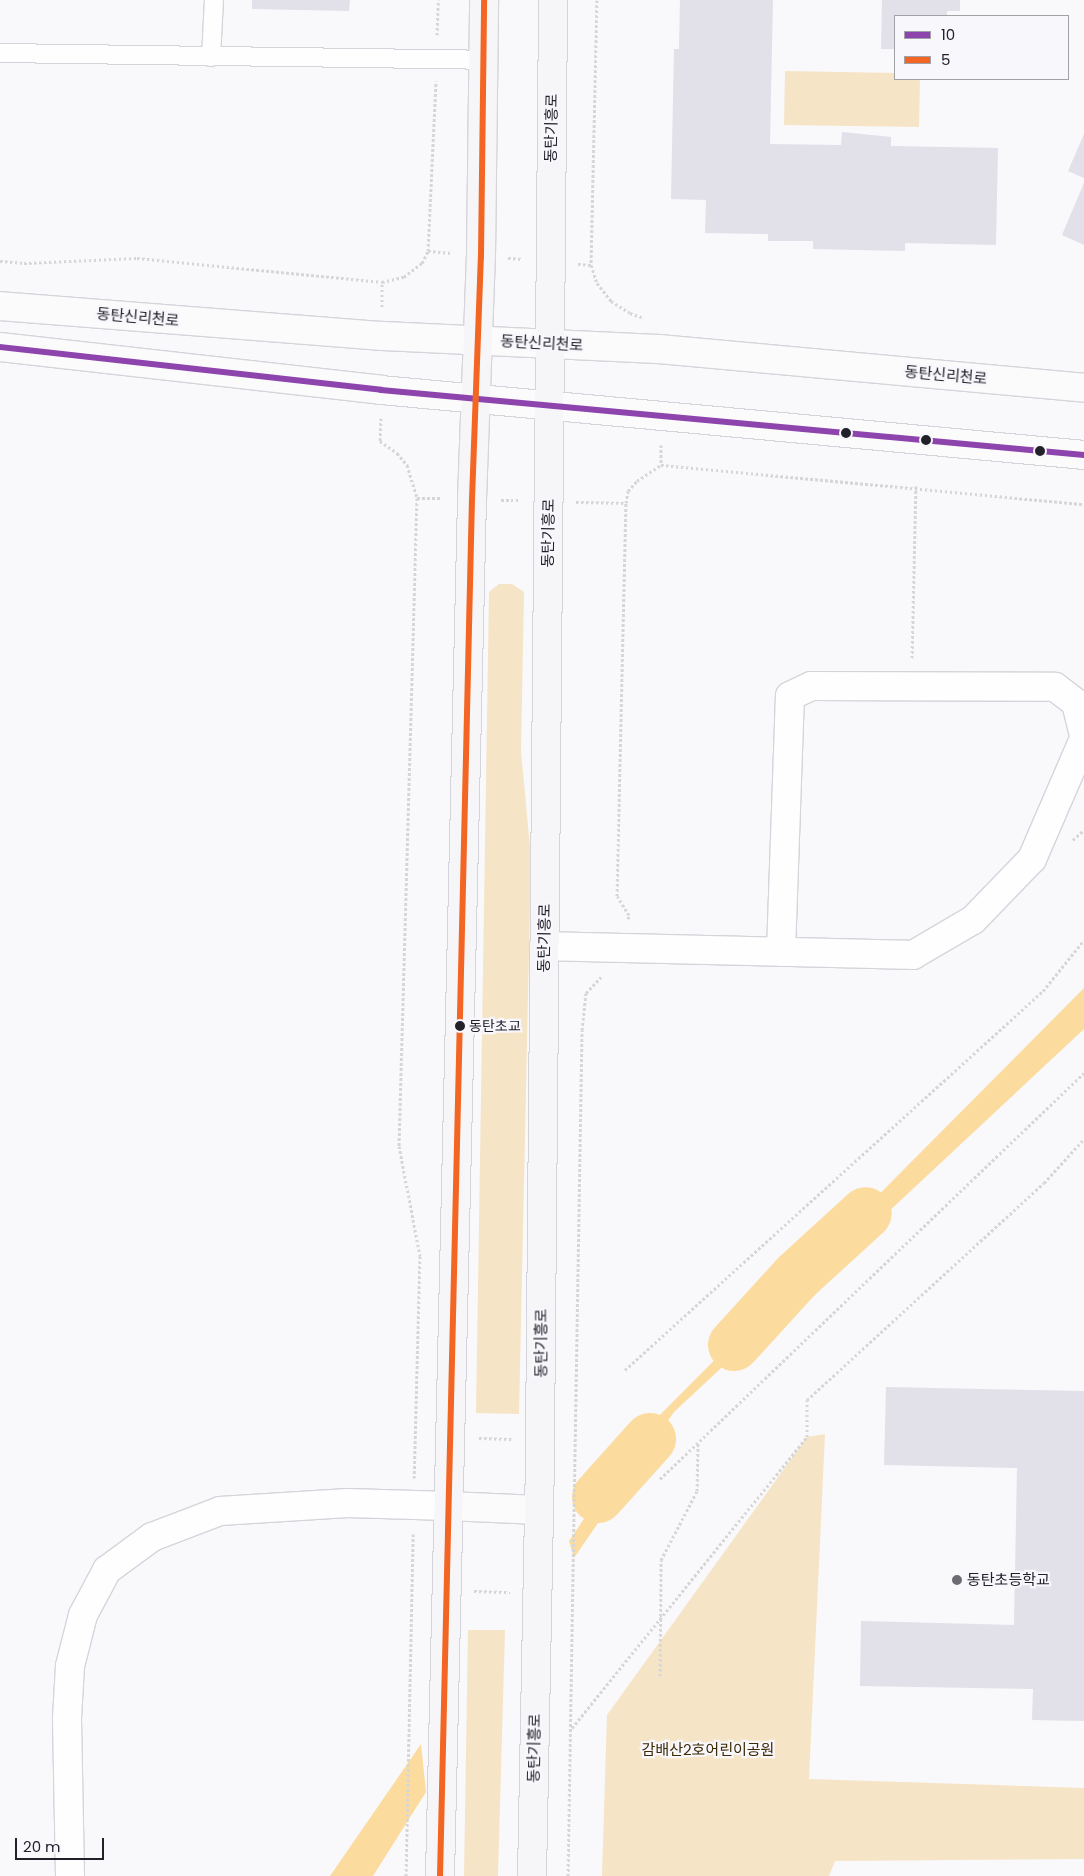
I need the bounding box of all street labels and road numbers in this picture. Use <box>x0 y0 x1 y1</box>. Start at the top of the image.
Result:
street label: 동탄기흥로 <box>541 93 561 163</box>
street label: 동탄신리천로 <box>96 304 180 330</box>
street label: 동탄신리천로 <box>500 332 584 354</box>
street label: 동탄신리천로 <box>904 362 988 388</box>
street label: 동탄기흥로 <box>538 498 558 568</box>
street label: 동탄기흥로 <box>534 903 554 973</box>
street label: 동탄기흥로 <box>532 1309 550 1377</box>
street label: 동탄기흥로 <box>524 1713 544 1783</box>

